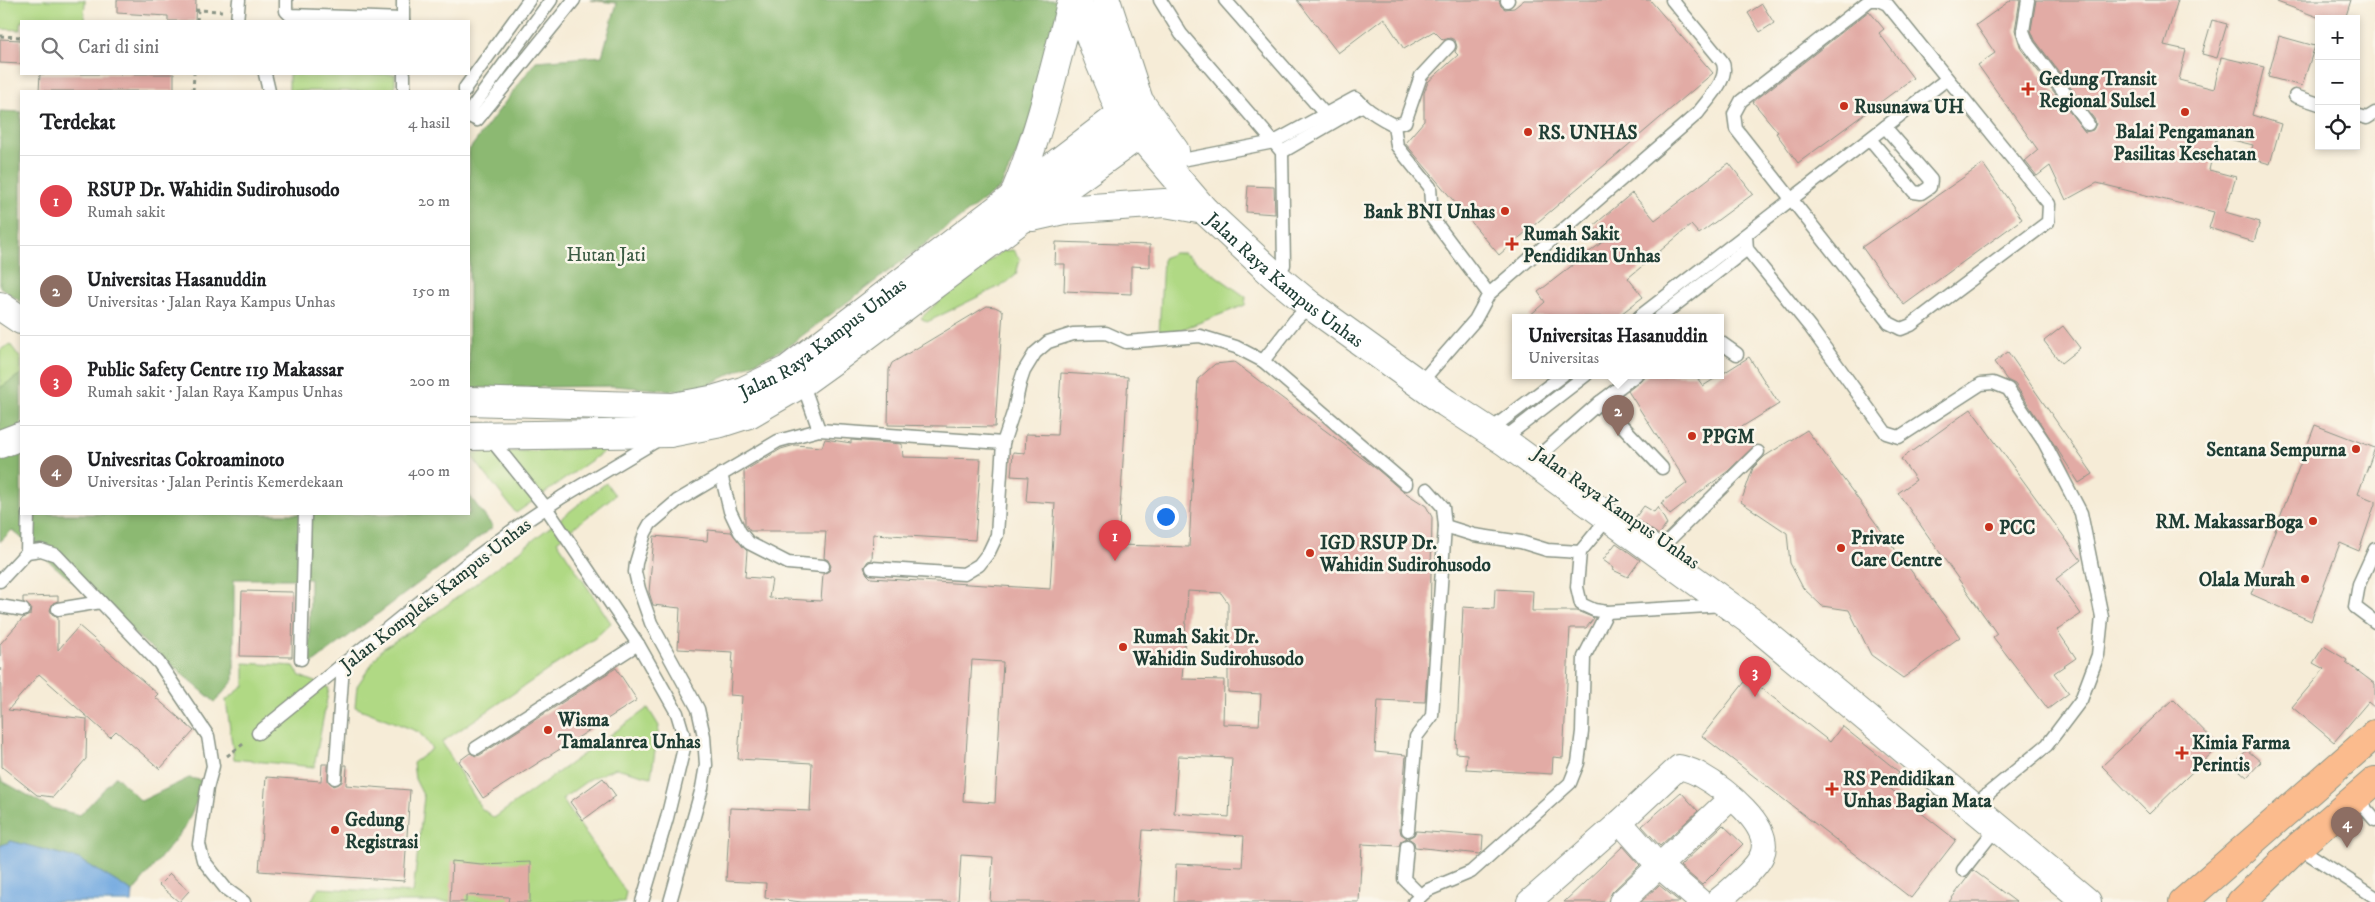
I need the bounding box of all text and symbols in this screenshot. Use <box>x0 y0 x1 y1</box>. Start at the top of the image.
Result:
map controls <box>2315 15 2360 150</box>
button: + <box>2315 15 2360 60</box>
search box <box>20 20 470 75</box>
icon: search <box>38 34 66 62</box>
text: Cari di sini <box>78 36 159 59</box>
button: − <box>2315 60 2360 105</box>
place label: Gedung Transit Regional Sulsel <box>2039 68 2158 113</box>
marker: Gedung Transit Regional Sulsel <box>2021 82 2035 96</box>
place label: Rusunawa UH <box>1854 96 1964 119</box>
marker: Rusunawa UH <box>1838 100 1850 112</box>
button: locate <box>2315 105 2360 150</box>
marker: Balai Pengamanan Pasilitas Kesehatan <box>2179 106 2191 118</box>
text: Terdekat <box>40 110 115 136</box>
text: 4 hasil <box>408 113 450 133</box>
place label: Balai Pengamanan Pasilitas Kesehatan <box>2114 121 2257 166</box>
place label: RS. UNHAS <box>1538 122 1638 145</box>
marker: RS. UNHAS <box>1522 126 1534 138</box>
text: RSUP Dr. Wahidin Sudirohusodo <box>87 179 340 202</box>
text: 1 <box>53 191 59 211</box>
text: 20 m <box>418 191 450 211</box>
place label: Bank BNI Unhas <box>1363 201 1496 224</box>
text: Rumah sakit <box>87 202 165 222</box>
marker: Bank BNI Unhas <box>1499 205 1511 217</box>
street label: Jalan Raya Kampus Unhas <box>1199 207 1368 353</box>
place label: Rumah Sakit Pendidikan Unhas <box>1523 223 1661 268</box>
marker: Rumah Sakit Pendidikan Unhas <box>1505 237 1519 251</box>
park label: Hutan Jati <box>566 244 646 267</box>
text: Universitas Hasanuddin <box>87 269 266 292</box>
street label: Jalan Raya Kampus Unhas <box>734 273 911 405</box>
text: 2 <box>52 281 60 301</box>
text: 150 m <box>412 281 450 301</box>
text: Universitas · Jalan Raya Kampus Unhas <box>87 292 335 312</box>
popup <box>1512 314 1724 379</box>
text: Universitas Hasanuddin <box>1528 325 1708 348</box>
text: Universitas <box>1528 348 1599 368</box>
text: Public Safety Centre 119 Makassar <box>87 359 344 382</box>
text: 3 <box>53 371 59 391</box>
text: 200 m <box>409 371 450 391</box>
text: Rumah sakit · Jalan Raya Kampus Unhas <box>87 382 343 402</box>
pin: 2 <box>1602 395 1634 436</box>
place label: PPGM <box>1702 426 1755 449</box>
marker: PPGM <box>1686 430 1698 442</box>
place label: Sentana Sempurna <box>2206 439 2347 462</box>
street label: Jalan Raya Kampus Unhas <box>1527 441 1704 574</box>
marker: Sentana Sempurna <box>2350 443 2362 455</box>
text: Univesritas Cokroaminoto <box>87 449 284 472</box>
text: 4 <box>51 461 61 481</box>
text: 400 m <box>408 461 450 481</box>
text: Universitas · Jalan Perintis Kemerdekaan <box>87 472 343 492</box>
your location <box>1153 504 1179 530</box>
place label: RM. MakassarBoga <box>2155 511 2304 534</box>
street label: Jalan Kompleks Kampus Unhas <box>334 514 536 678</box>
marker: RM. MakassarBoga <box>2307 515 2319 527</box>
place label: PCC <box>1999 517 2035 540</box>
pin: 1 <box>1099 520 1131 561</box>
marker: PCC <box>1983 521 1995 533</box>
place label: Private Care Centre <box>1851 527 1942 572</box>
place label: IGD RSUP Dr. Wahidin Sudirohusodo <box>1319 532 1491 577</box>
marker: Private Care Centre <box>1835 542 1847 554</box>
marker: IGD RSUP Dr. Wahidin Sudirohusodo <box>1304 547 1316 559</box>
place label: Olala Murah <box>2199 569 2296 592</box>
marker: Olala Murah <box>2299 573 2311 585</box>
place label: Rumah Sakit Dr. Wahidin Sudirohusodo <box>1132 626 1304 671</box>
marker: Rumah Sakit Dr. Wahidin Sudirohusodo <box>1117 641 1129 653</box>
pin: 3 <box>1739 656 1771 697</box>
place label: Wisma Tamalanrea Unhas <box>557 709 701 754</box>
marker: Wisma Tamalanrea Unhas <box>542 724 554 736</box>
place label: Kimia Farma Perintis <box>2192 732 2291 777</box>
marker: Kimia Farma Perintis <box>2176 747 2188 759</box>
place label: RS Pendidikan Unhas Bagian Mata <box>1843 768 1992 813</box>
marker: RS Pendidikan Unhas Bagian Mata <box>1825 782 1839 796</box>
pin: 4 <box>2331 807 2363 848</box>
place label: Gedung Registrasi <box>345 809 418 854</box>
marker: Gedung Registrasi <box>329 824 341 836</box>

